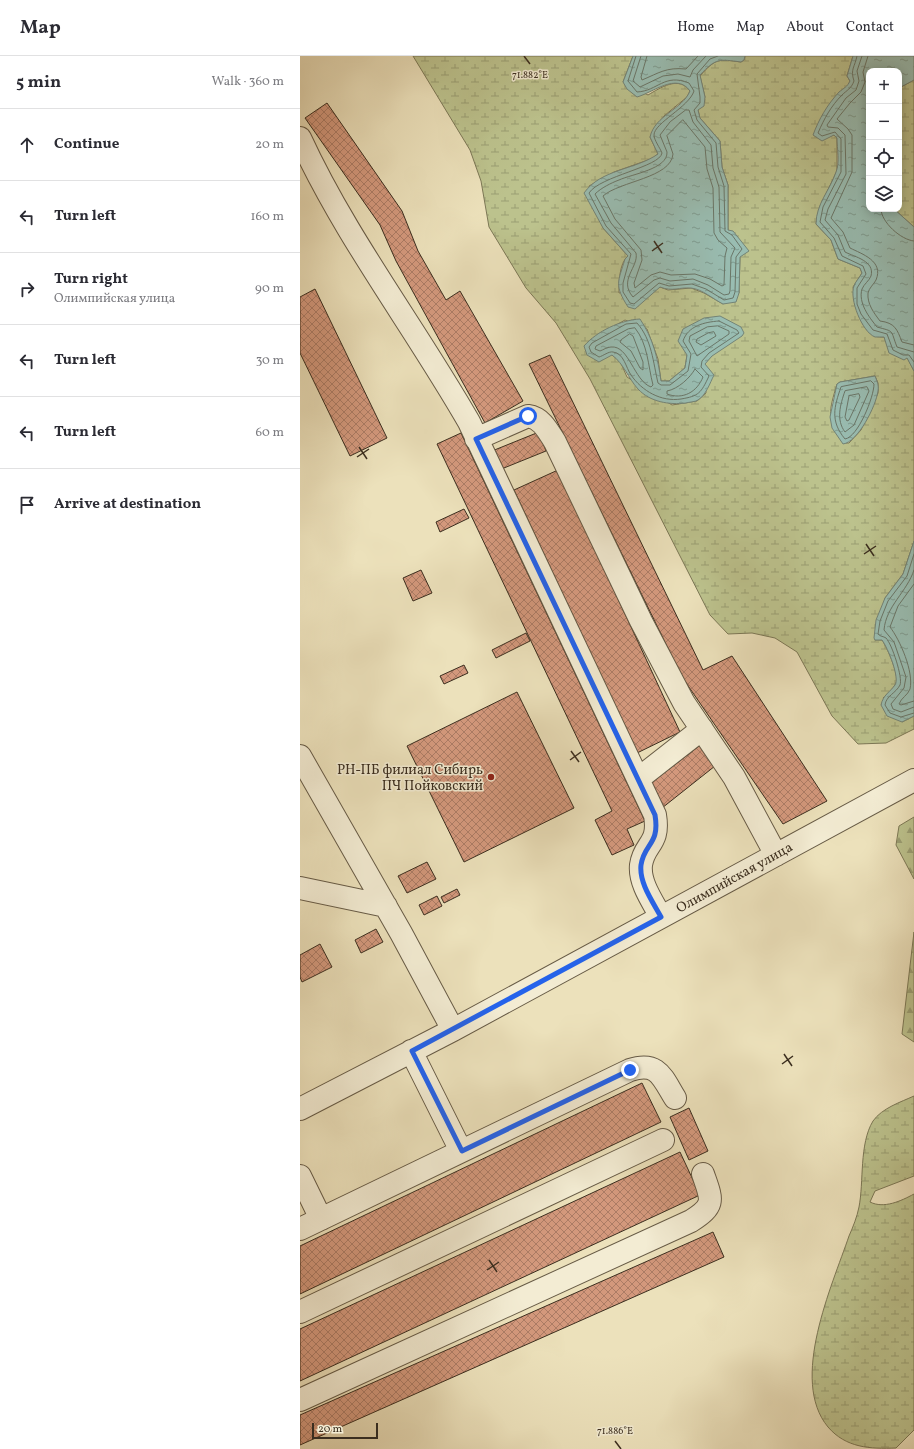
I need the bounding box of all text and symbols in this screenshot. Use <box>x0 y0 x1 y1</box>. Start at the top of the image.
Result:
text: Map <box>20 15 61 41</box>
text: Home <box>677 18 714 37</box>
text: Map <box>736 18 764 37</box>
text: About <box>786 18 824 37</box>
text: Contact <box>846 18 894 37</box>
text: 71.882°E <box>512 68 548 82</box>
map controls <box>866 68 902 212</box>
button: + <box>866 68 902 104</box>
text: 5 min <box>16 71 61 94</box>
text: Walk · 360 m <box>212 73 284 91</box>
button: − <box>866 104 902 140</box>
icon: ahead <box>16 134 38 156</box>
text: Continue <box>54 134 119 155</box>
text: 20 m <box>255 136 284 154</box>
button: locate <box>866 140 902 176</box>
button: layers <box>866 176 902 212</box>
icon: left <box>16 206 38 228</box>
text: Turn left <box>54 206 116 227</box>
text: 160 m <box>250 208 284 226</box>
text: Turn right <box>54 269 128 290</box>
icon: right <box>16 278 38 300</box>
text: 90 m <box>255 280 284 298</box>
text: Олимпийская улица <box>54 290 175 308</box>
icon: left <box>16 350 38 372</box>
text: Turn left <box>54 350 116 371</box>
text: 30 m <box>256 352 284 370</box>
route start <box>519 407 537 425</box>
icon: left <box>16 422 38 444</box>
text: Turn left <box>54 422 116 443</box>
text: 60 m <box>256 424 284 442</box>
icon: arrive <box>16 494 38 516</box>
text: Arrive at destination <box>54 494 201 515</box>
place label: РН-ПБ филиал Сибирь ПЧ Пойковский <box>337 761 483 796</box>
marker: РН-ПБ филиал Сибирь ПЧ Пойковский <box>486 772 496 782</box>
street label: Олимпийская улица <box>673 838 796 918</box>
route end <box>621 1061 639 1079</box>
scale bar <box>312 1421 378 1440</box>
text: 20 m <box>318 1422 342 1437</box>
text: 71.886°E <box>597 1424 633 1438</box>

